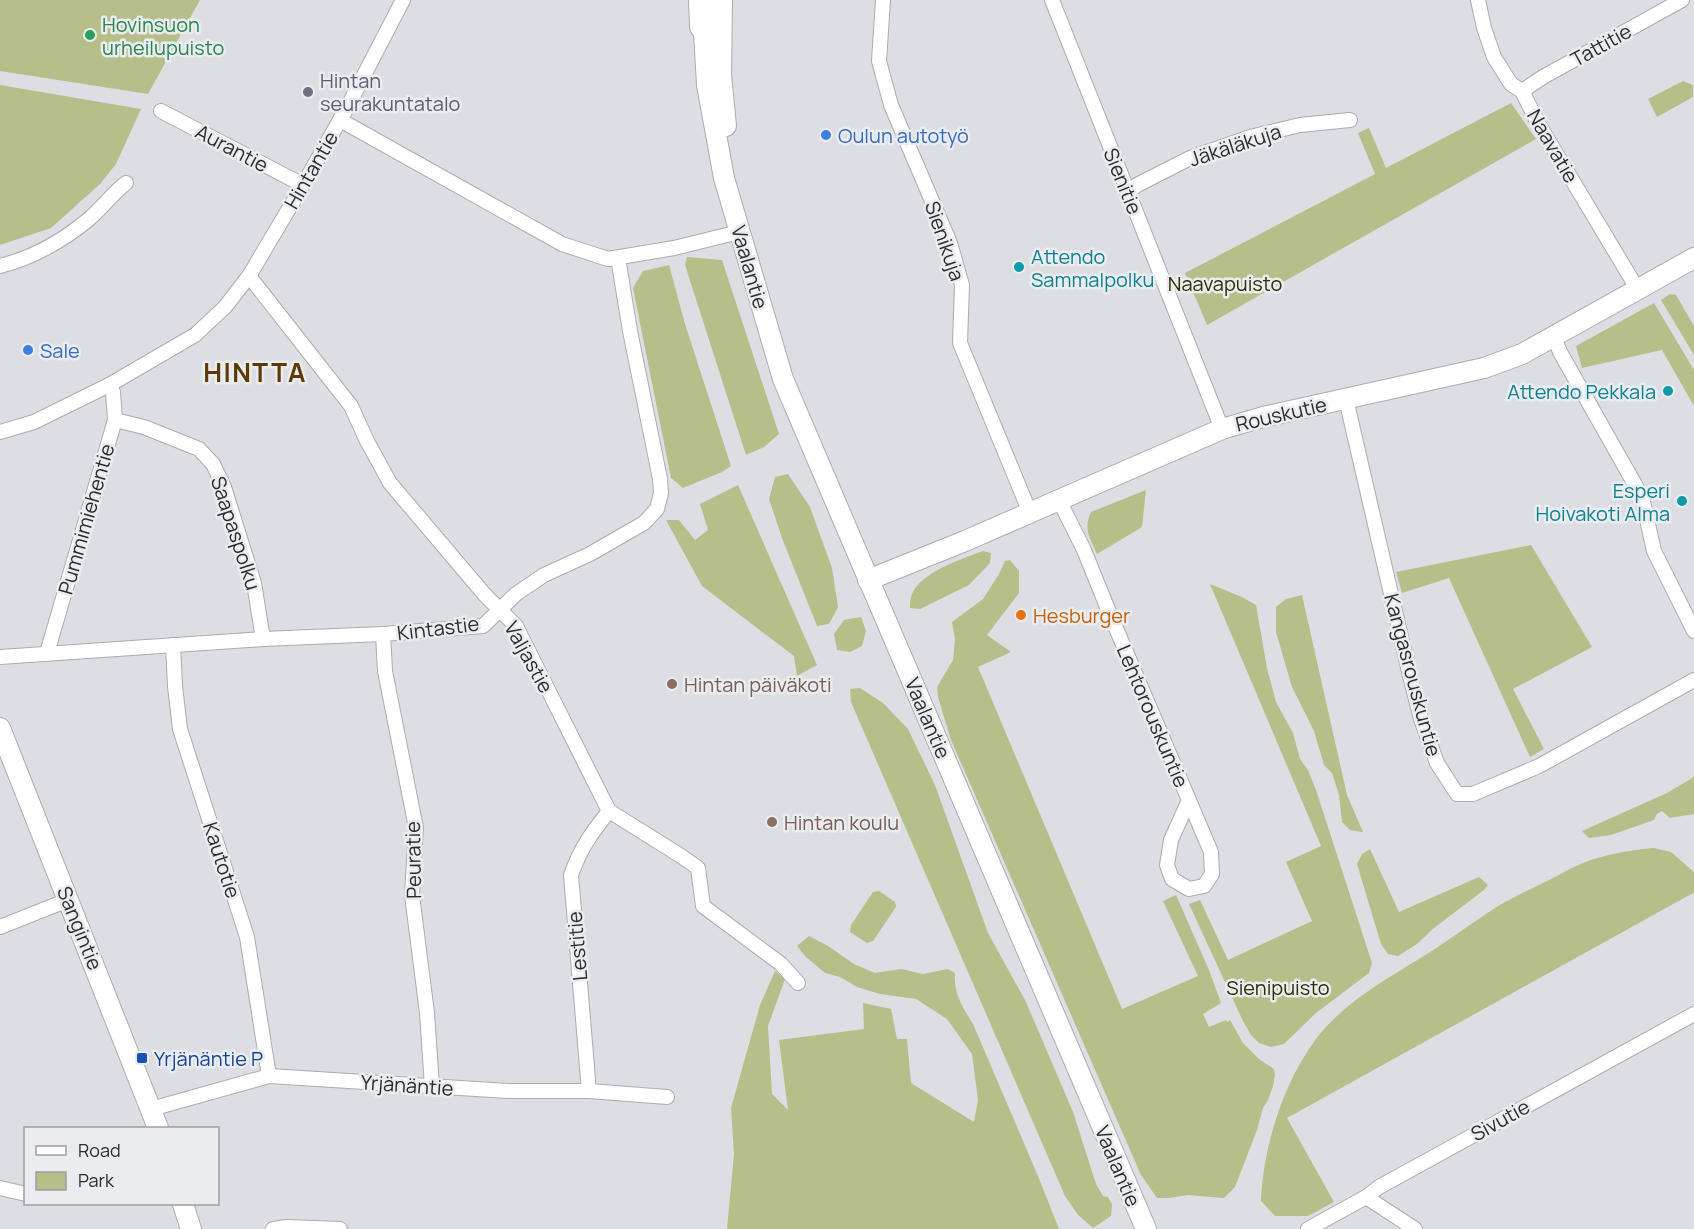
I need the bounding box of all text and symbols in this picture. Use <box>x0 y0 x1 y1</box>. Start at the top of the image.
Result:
place label: Hovinsuon urheilupuisto <box>102 11 224 61</box>
street label: Tattitie <box>1566 17 1636 73</box>
marker: Hovinsuon urheilupuisto <box>83 28 97 42</box>
place label: Hintan seurakuntatalo <box>320 67 461 117</box>
marker: Hintan seurakuntatalo <box>301 85 315 99</box>
street label: Naavatie <box>1521 104 1585 188</box>
street label: Jäkäläkuja <box>1186 117 1284 173</box>
street label: Aurantie <box>191 118 273 178</box>
place label: Oulun autotyö <box>838 122 969 149</box>
street label: Hintantie <box>278 126 344 214</box>
marker: Oulun autotyö <box>819 128 833 142</box>
street label: Sienitie <box>1098 144 1148 218</box>
street label: Sienikuja <box>919 197 971 285</box>
street label: Vaalantie <box>725 222 775 312</box>
place label: Attendo Sammalpolku <box>1031 243 1154 293</box>
marker: Attendo Sammalpolku <box>1012 260 1026 274</box>
park label: Naavapuisto <box>1168 270 1282 297</box>
place label: Sale <box>40 337 80 364</box>
marker: Sale <box>21 343 35 357</box>
district label: HINTTA <box>203 354 307 390</box>
place label: Attendo Pekkala <box>1507 378 1656 405</box>
marker: Attendo Pekkala <box>1661 384 1675 398</box>
street label: Rouskutie <box>1233 390 1329 438</box>
street label: Pummimiehentie <box>52 441 120 597</box>
street label: Saapaspolku <box>205 473 267 593</box>
place label: Esperi Hoivakoti Alma <box>1536 477 1670 527</box>
marker: Esperi Hoivakoti Alma <box>1675 494 1689 508</box>
street label: Kangasrouskuntie <box>1378 591 1448 759</box>
place label: Hesburger <box>1033 602 1130 629</box>
marker: Hesburger <box>1014 608 1028 622</box>
street label: Kintastie <box>395 610 481 646</box>
street label: Valjastie <box>498 616 560 698</box>
street label: Lehtorouskuntie <box>1111 641 1195 791</box>
place label: Hintan päiväkoti <box>684 671 832 698</box>
street label: Vaalantie <box>899 673 957 763</box>
marker: Hintan päiväkoti <box>665 677 679 691</box>
place label: Hintan koulu <box>784 809 899 836</box>
marker: Hintan koulu <box>765 815 779 829</box>
street label: Kautotie <box>197 818 247 902</box>
street label: Peuratie <box>399 821 427 899</box>
street label: Sangintie <box>51 882 109 974</box>
street label: Lestitie <box>561 910 593 982</box>
park label: Sienipuisto <box>1226 974 1330 1001</box>
place label: Yrjänäntie P <box>154 1045 263 1072</box>
marker: Yrjänäntie P <box>135 1051 149 1065</box>
street label: Yrjänäntie <box>360 1068 454 1102</box>
street label: Sivutie <box>1466 1093 1534 1147</box>
street label: Vaalantie <box>1089 1121 1147 1211</box>
legend <box>24 1127 219 1205</box>
text: Road <box>78 1138 121 1162</box>
text: Park <box>78 1168 115 1192</box>

